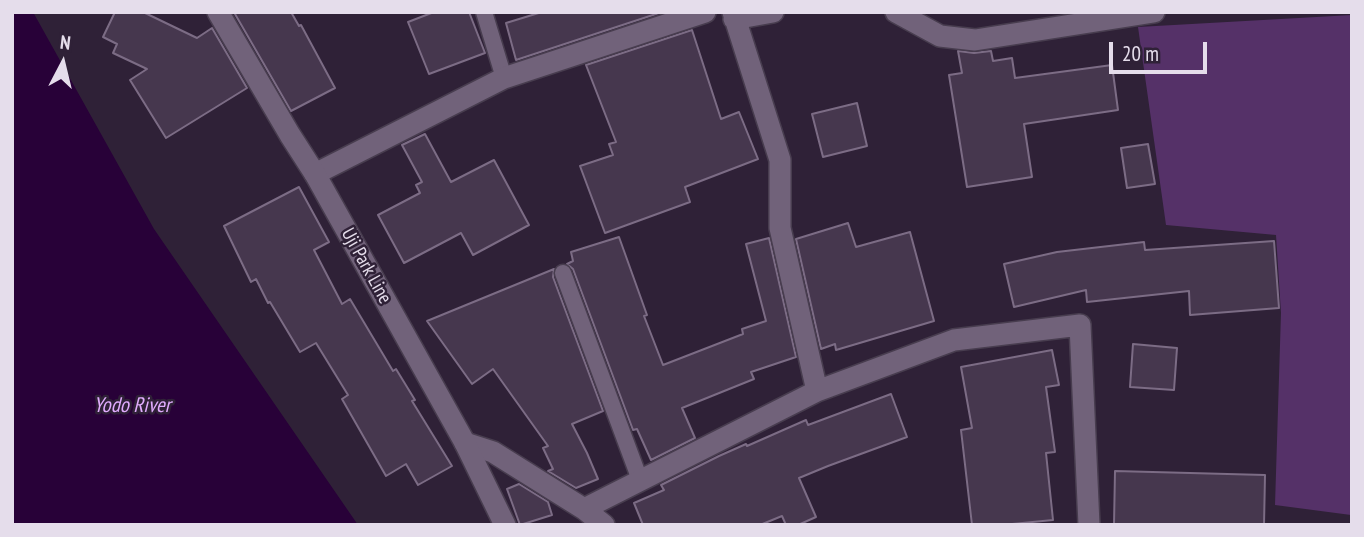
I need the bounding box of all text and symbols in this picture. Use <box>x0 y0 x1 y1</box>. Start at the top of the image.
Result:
north arrow <box>28 28 98 98</box>
scale bar <box>1112 28 1210 72</box>
text: N <box>59 30 72 55</box>
text: 20 m <box>1122 40 1159 67</box>
street label: Uji Park Line <box>336 224 396 308</box>
water label: Yodo River <box>94 393 170 419</box>

